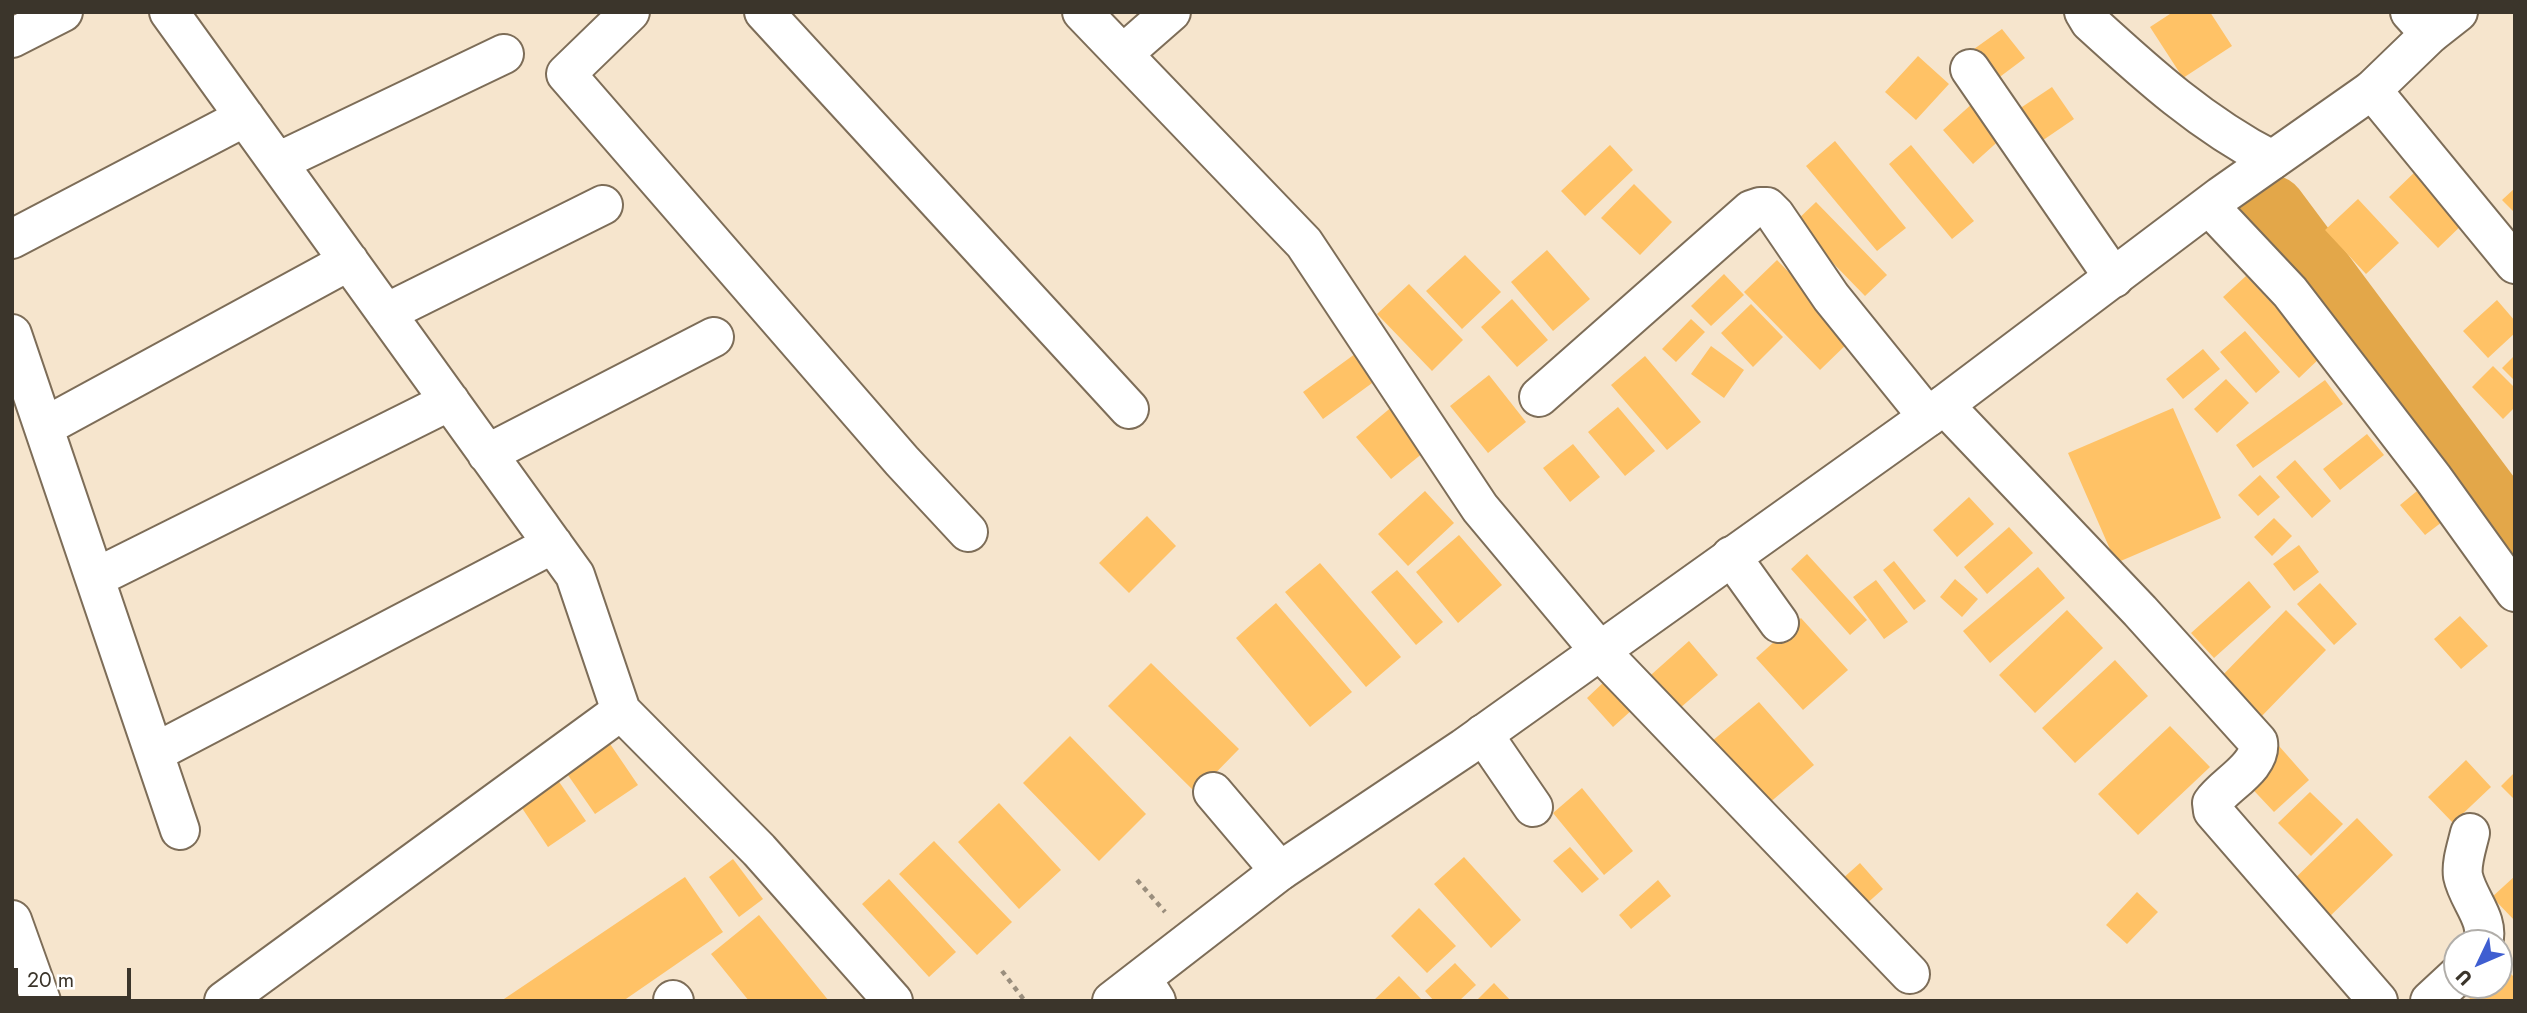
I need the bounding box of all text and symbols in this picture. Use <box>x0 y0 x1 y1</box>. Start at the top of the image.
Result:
north arrow <box>2443 929 2513 999</box>
scale bar <box>18 954 135 998</box>
text: U <box>2450 963 2478 992</box>
text: 20 m <box>27 965 74 995</box>

